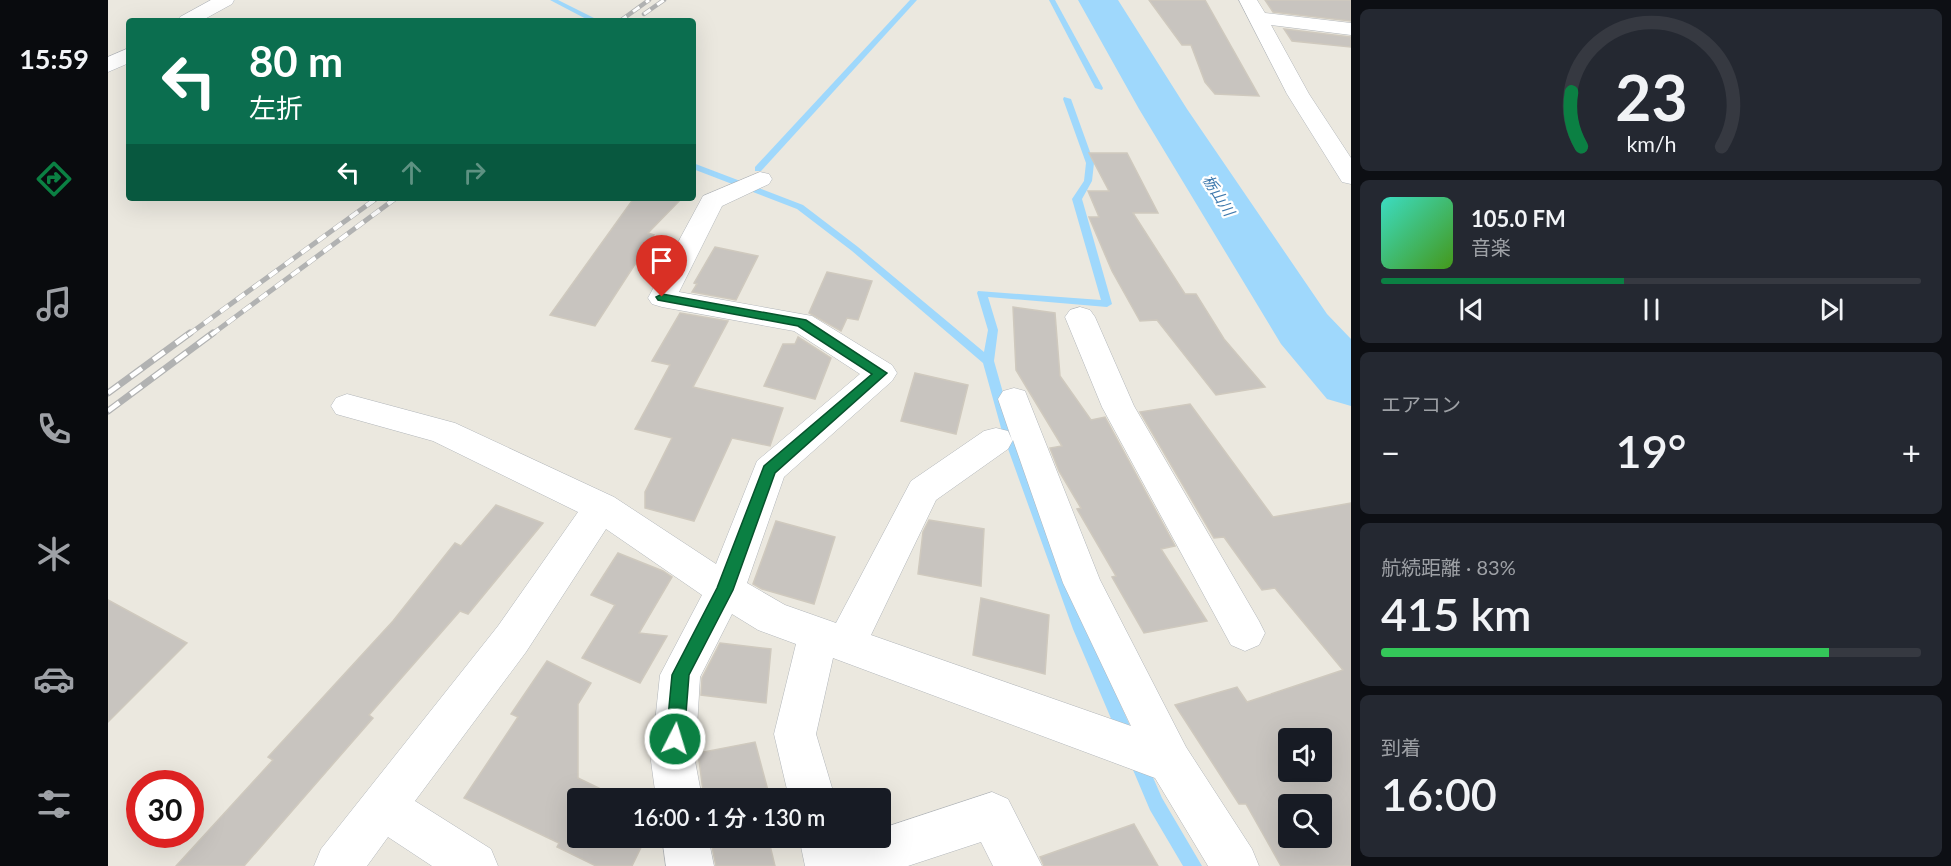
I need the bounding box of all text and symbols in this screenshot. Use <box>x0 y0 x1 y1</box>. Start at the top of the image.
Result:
text: 80 m <box>249 36 343 86</box>
text: 15:59 <box>19 42 89 75</box>
icon: left <box>150 42 228 120</box>
text: 23 <box>1615 59 1687 134</box>
text: 左折 <box>249 91 303 124</box>
text: km/h <box>1626 132 1676 158</box>
icon: left <box>332 156 365 189</box>
icon: ahead <box>395 156 428 189</box>
icon: right <box>458 156 491 189</box>
icon: directions <box>33 158 75 200</box>
water label: 栃山川 <box>1199 171 1240 221</box>
text: 105.0 FM <box>1471 205 1566 232</box>
pin <box>636 235 687 297</box>
text: 音楽 <box>1471 235 1511 259</box>
icon: arrive <box>645 244 678 277</box>
icon: music <box>33 283 75 325</box>
icon: previous <box>1455 293 1488 326</box>
icon: pause <box>1635 293 1668 326</box>
icon: next <box>1815 293 1848 326</box>
text: エアコン <box>1381 392 1461 416</box>
icon: phone <box>33 408 75 450</box>
text: 19° <box>1616 424 1686 478</box>
text: − <box>1381 432 1400 472</box>
text: + <box>1902 432 1921 472</box>
icon: climate <box>33 533 75 575</box>
text: 航続距離 · 83% <box>1381 555 1516 579</box>
text: 415 km <box>1381 587 1531 641</box>
icon: car <box>33 658 75 700</box>
position arrow <box>643 707 707 771</box>
map controls <box>1278 728 1332 848</box>
button: sound <box>1278 728 1332 782</box>
text: 到着 <box>1381 735 1421 759</box>
text: 16:00 <box>1381 767 1497 821</box>
speed limit sign: 30 <box>126 770 204 848</box>
icon: filters <box>33 783 75 825</box>
button: search <box>1278 794 1332 848</box>
text: 16:00 · 1 分 · 130 m <box>633 804 825 831</box>

